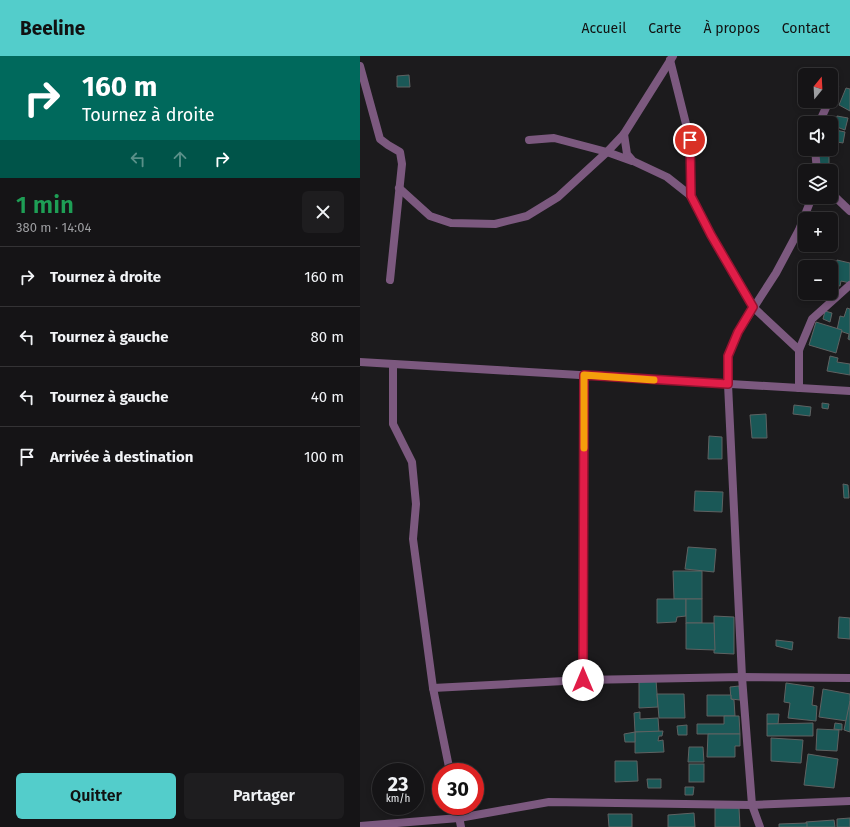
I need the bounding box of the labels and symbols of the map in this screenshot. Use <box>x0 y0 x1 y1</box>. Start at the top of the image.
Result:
north arrow <box>798 68 838 108</box>
pin <box>673 123 707 157</box>
position arrow <box>562 659 604 701</box>
speed limit sign: 30 <box>432 763 484 815</box>

